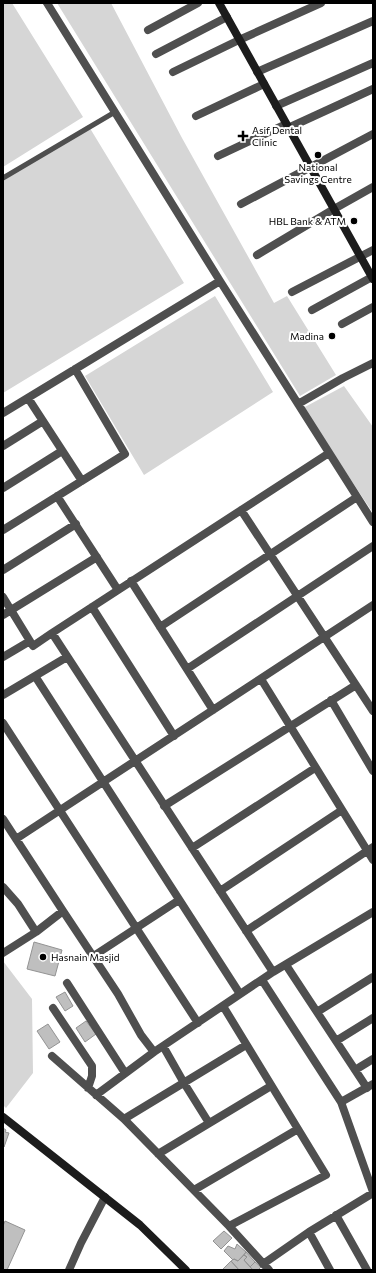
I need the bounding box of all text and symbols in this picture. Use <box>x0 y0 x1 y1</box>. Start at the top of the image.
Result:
place label: Asif Dental Clinic <box>252 124 302 148</box>
marker: Asif Dental Clinic <box>237 130 249 142</box>
marker: National Savings Centre <box>313 150 323 160</box>
place label: National Savings Centre <box>284 161 352 185</box>
place label: HBL Bank & ATM <box>269 215 346 227</box>
marker: HBL Bank & ATM <box>349 216 359 226</box>
place label: Madina <box>290 330 324 342</box>
marker: Madina <box>327 331 337 341</box>
place label: Hasnain Masjid <box>51 951 120 963</box>
marker: Hasnain Masjid <box>38 952 48 962</box>

